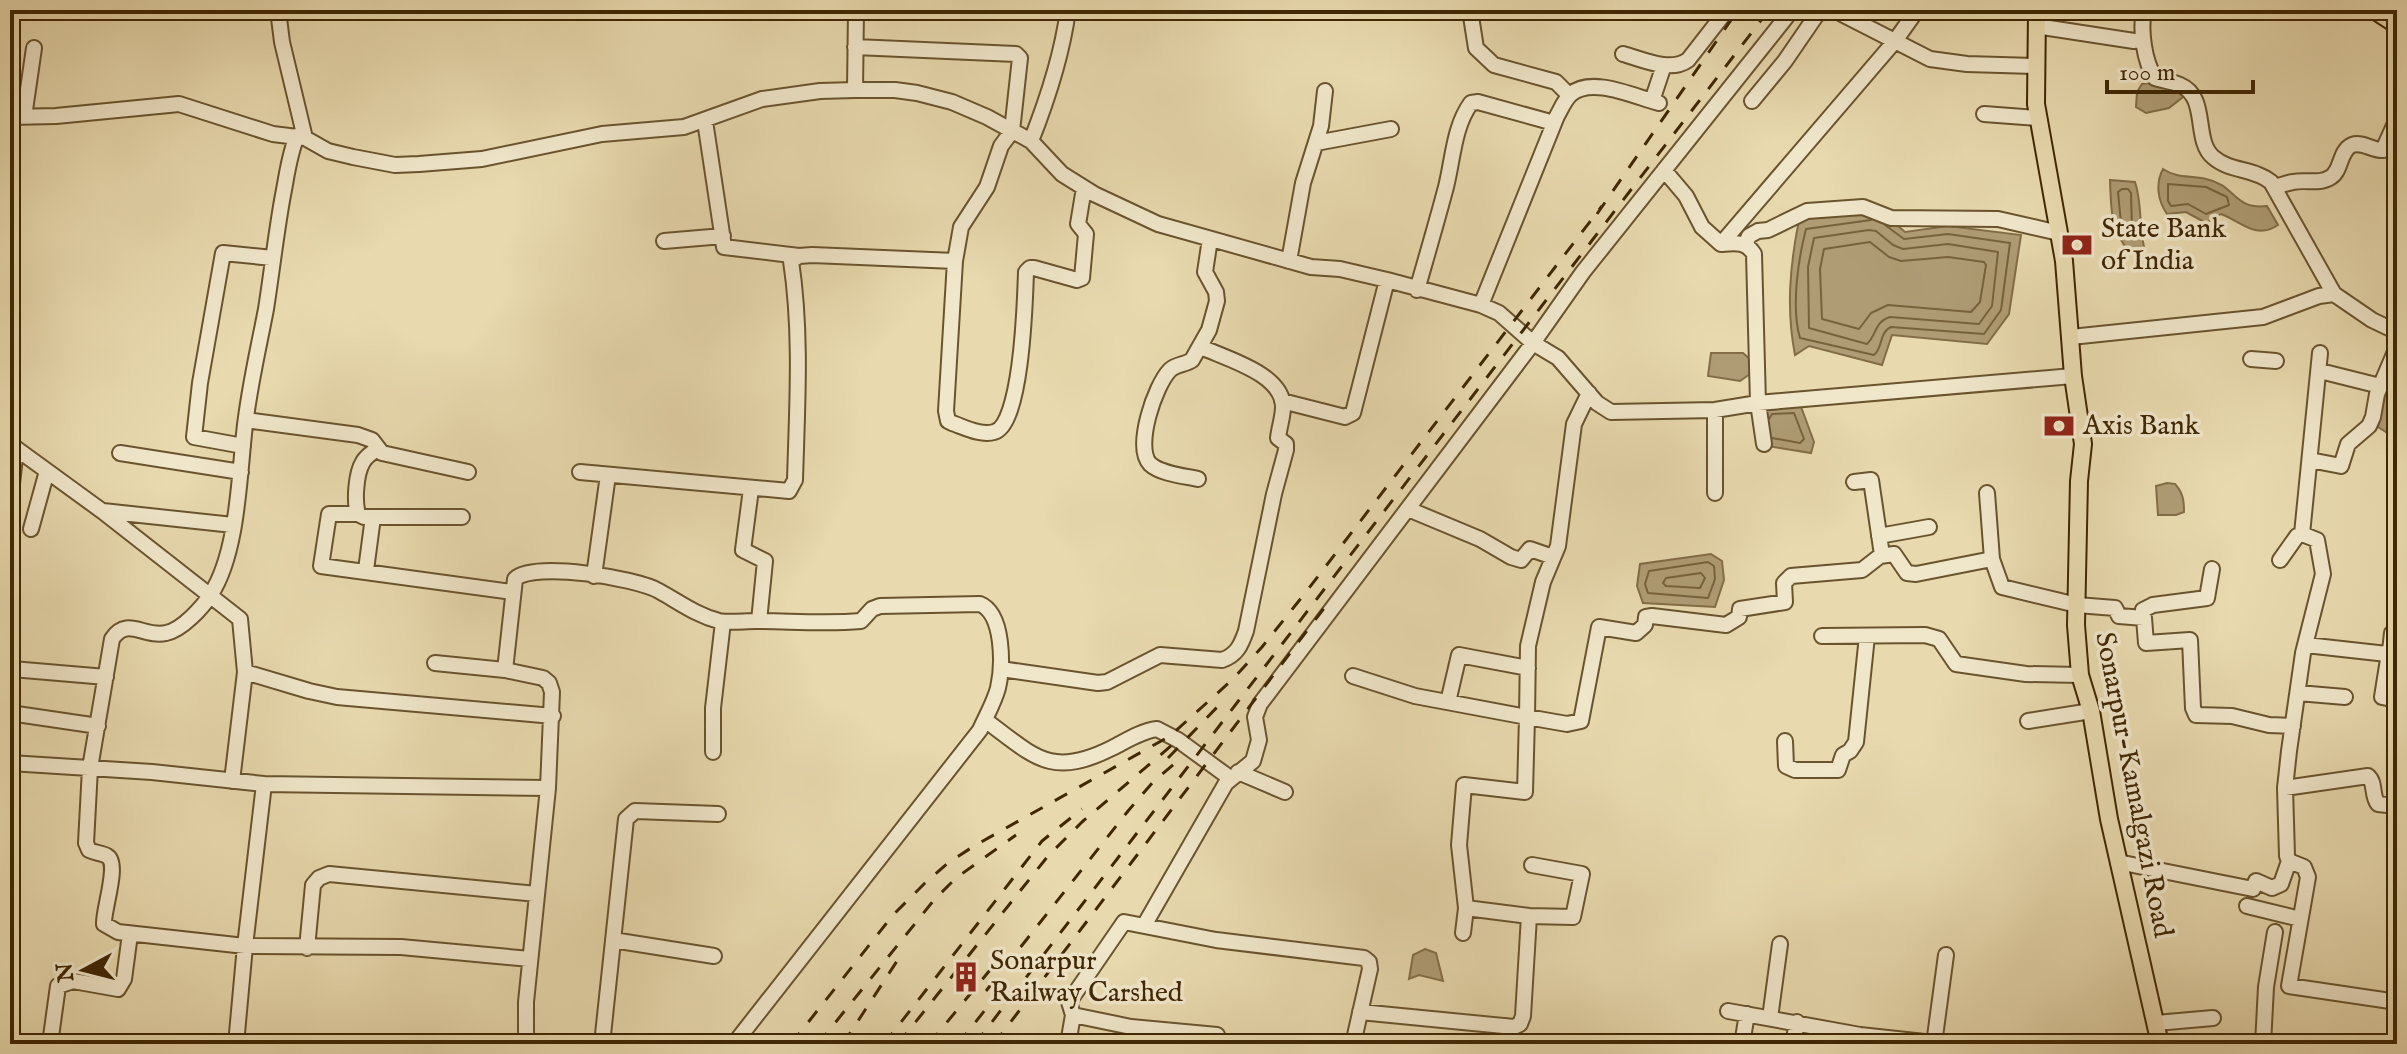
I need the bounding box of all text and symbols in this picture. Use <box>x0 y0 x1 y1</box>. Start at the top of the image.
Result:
scale bar <box>2107 44 2253 94</box>
text: 100 m <box>2119 58 2175 89</box>
place label: State Bank of India <box>2101 212 2227 279</box>
bank icon: State Bank of India <box>2060 228 2094 262</box>
bank icon: Axis Bank <box>2042 409 2076 443</box>
place label: Axis Bank <box>2082 409 2201 444</box>
street label: Sonarpur-Kamalgazi Road <box>2086 629 2180 941</box>
north arrow <box>44 930 124 1010</box>
place label: Sonarpur Railway Carshed <box>990 944 1183 1011</box>
building icon: Sonarpur Railway Carshed <box>949 960 983 994</box>
text: N <box>51 961 81 984</box>

